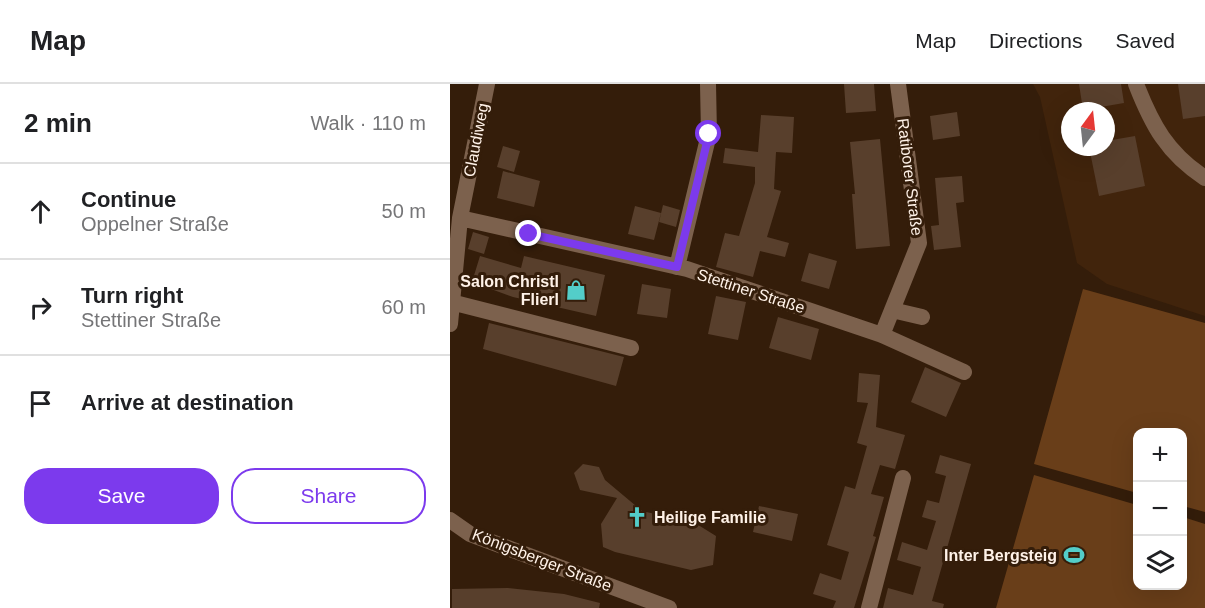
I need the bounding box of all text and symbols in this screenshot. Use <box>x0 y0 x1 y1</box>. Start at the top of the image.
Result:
text: Map <box>30 25 86 56</box>
text: Map <box>915 29 956 52</box>
text: Directions <box>989 29 1082 52</box>
text: Saved <box>1115 29 1175 52</box>
street label: Claudiweg <box>461 102 491 178</box>
north arrow <box>1061 102 1115 156</box>
text: 2 min <box>24 108 92 138</box>
text: Walk · 110 m <box>310 112 426 134</box>
street label: Ratiborer Straße <box>894 117 926 237</box>
route start <box>695 120 721 146</box>
text: Continue <box>81 187 176 212</box>
icon: ahead <box>24 195 57 228</box>
text: 50 m <box>382 200 426 222</box>
text: Oppelner Straße <box>81 213 229 235</box>
route end <box>515 220 541 246</box>
street label: Stettiner Straße <box>695 266 807 316</box>
place label: Salon Christl Flierl <box>460 273 559 308</box>
shop icon: Salon Christl Flierl <box>564 278 588 302</box>
text: Turn right <box>81 283 183 308</box>
icon: right <box>24 291 57 324</box>
text: 60 m <box>382 296 426 318</box>
text: Stettiner Straße <box>81 309 221 331</box>
icon: arrive <box>24 387 57 420</box>
text: Arrive at destination <box>81 390 294 415</box>
map controls <box>1133 428 1187 590</box>
button: + <box>1133 428 1187 482</box>
button: Save <box>24 468 219 524</box>
button: Share <box>231 468 426 524</box>
button: − <box>1133 482 1187 536</box>
church icon: Heilige Familie <box>625 505 649 529</box>
place label: Heilige Familie <box>654 509 766 526</box>
street label: Königsberger Straße <box>470 526 614 594</box>
button: layers <box>1133 536 1187 590</box>
sports icon: Inter Bergsteig <box>1062 543 1086 567</box>
place label: Inter Bergsteig <box>944 547 1057 564</box>

